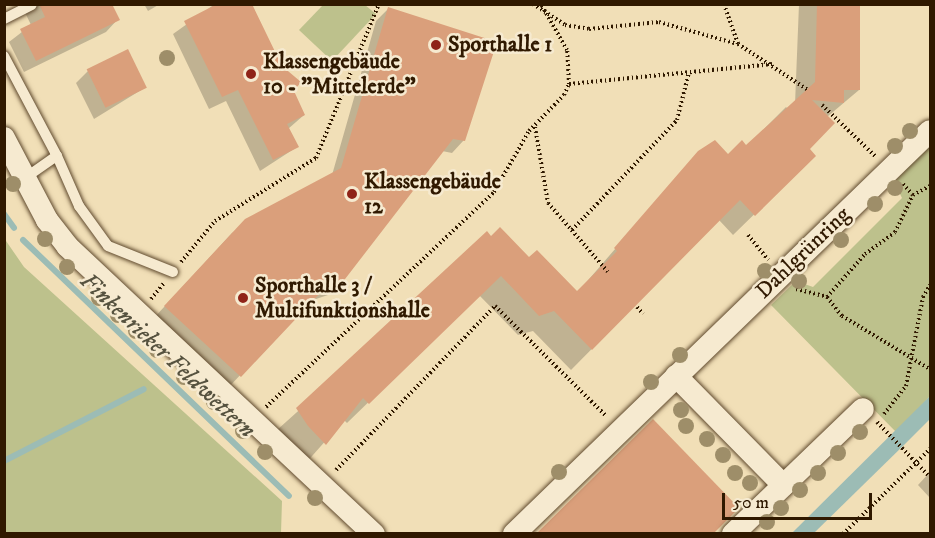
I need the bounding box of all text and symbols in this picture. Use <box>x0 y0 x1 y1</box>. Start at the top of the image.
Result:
place label: Sporthalle 1 <box>448 32 552 58</box>
marker: Sporthalle 1 <box>429 38 443 52</box>
place label: Klassengebäude 10 - "Mittelerde" <box>263 48 416 100</box>
marker: Klassengebäude 10 - "Mittelerde" <box>244 67 258 81</box>
place label: Klassengebäude 12 <box>364 168 501 220</box>
marker: Klassengebäude 12 <box>345 187 359 201</box>
street label: Dahlgrünring <box>750 201 856 305</box>
water label: Finkenrieker Feldwettern <box>73 267 261 445</box>
place label: Sporthalle 3 / Multifunktionshalle <box>255 272 430 324</box>
marker: Sporthalle 3 / Multifunktionshalle <box>236 291 250 305</box>
scale bar <box>725 481 875 519</box>
text: 50 m <box>733 492 769 514</box>

